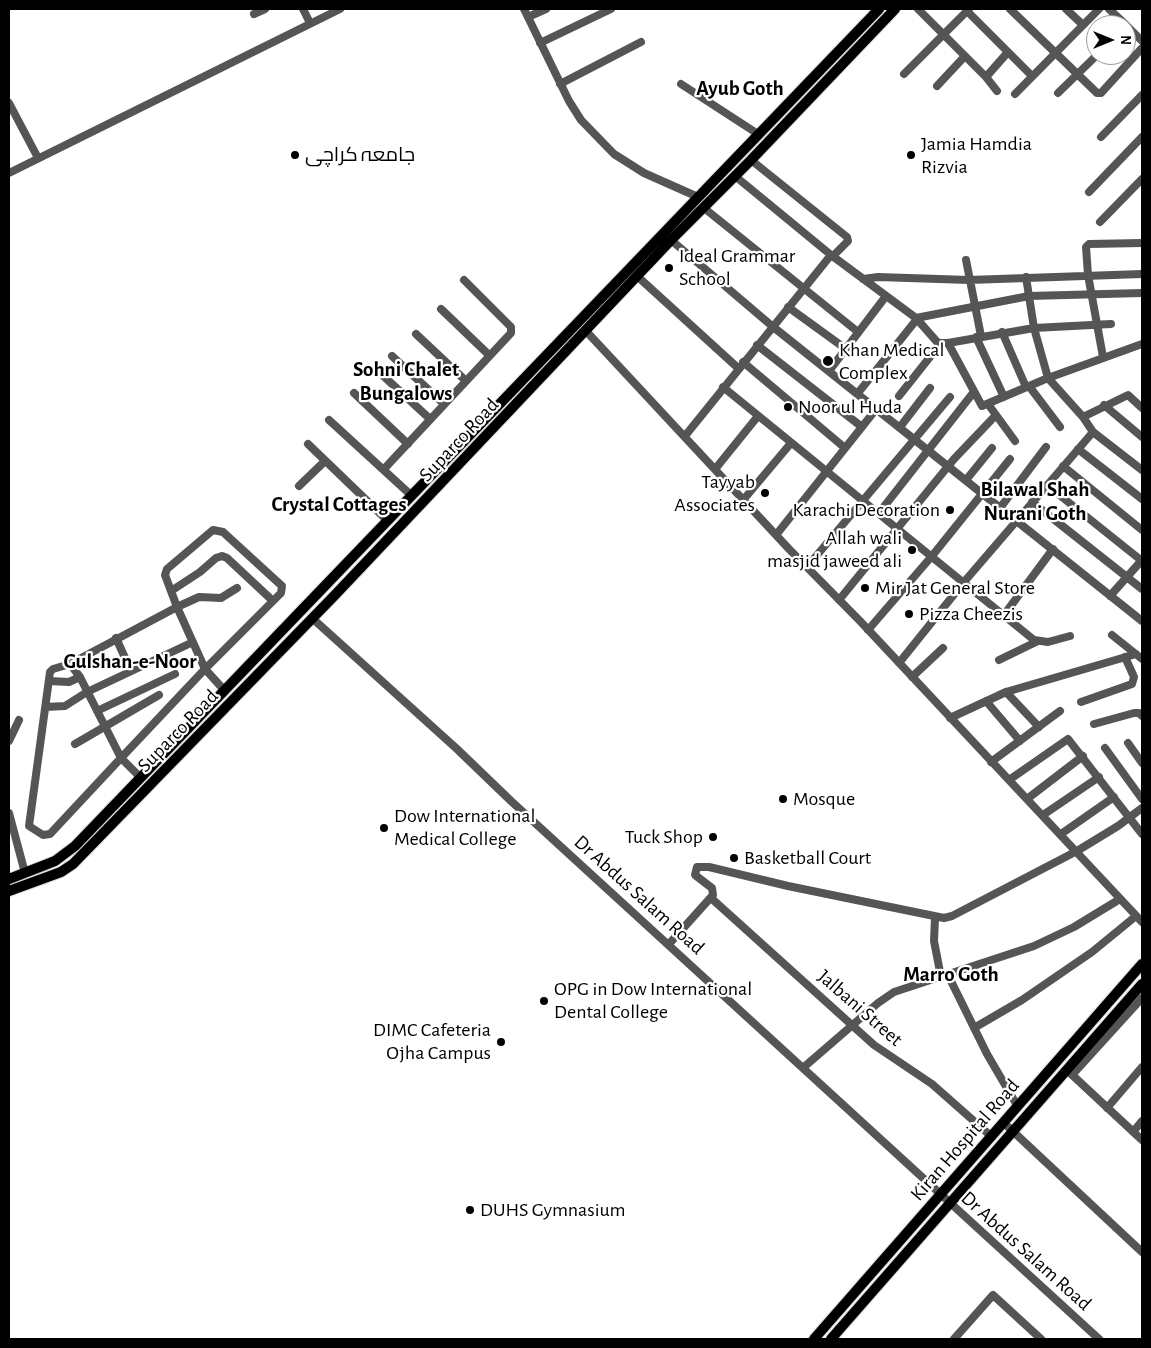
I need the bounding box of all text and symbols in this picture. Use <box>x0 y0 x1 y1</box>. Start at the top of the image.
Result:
north arrow <box>1086 15 1136 65</box>
text: N <box>1118 35 1132 45</box>
district label: Ayub Goth <box>696 76 784 102</box>
place label: Jamia Hamdia Rizvia <box>921 132 1032 179</box>
place label: جامعہ کراچی <box>305 143 415 167</box>
marker: جامعہ کراچی <box>289 149 301 161</box>
marker: Jamia Hamdia Rizvia <box>905 149 917 161</box>
place label: Ideal Grammar School <box>679 244 795 291</box>
marker: Ideal Grammar School <box>663 262 675 274</box>
place label: Khan Medical Complex <box>839 338 944 385</box>
marker: Khan Medical Complex <box>821 354 835 368</box>
district label: Sohni Chalet Bungalows <box>353 357 459 407</box>
street label: Suparco Road <box>414 393 504 487</box>
place label: Noor ul Huda <box>798 395 902 419</box>
marker: Noor ul Huda <box>782 401 794 413</box>
place label: Tayyab Associates <box>674 470 755 517</box>
district label: Bilawal Shah Nurani Goth <box>980 477 1090 527</box>
marker: Tayyab Associates <box>759 487 771 499</box>
district label: Crystal Cottages <box>272 492 406 518</box>
place label: Karachi Decoration <box>792 498 940 522</box>
marker: Karachi Decoration <box>944 504 956 516</box>
place label: Allah wali masjid jaweed ali <box>767 526 902 573</box>
marker: Allah wali masjid jaweed ali <box>906 544 918 556</box>
place label: Mir Jat General Store <box>875 576 1035 600</box>
marker: Mir Jat General Store <box>859 582 871 594</box>
place label: Pizza Cheezis <box>919 602 1023 626</box>
marker: Pizza Cheezis <box>903 608 915 620</box>
district label: Gulshan-e-Noor <box>63 649 197 675</box>
street label: Suparco Road <box>133 685 223 777</box>
place label: Mosque <box>793 787 855 811</box>
marker: Mosque <box>777 793 789 805</box>
place label: Dow International Medical College <box>394 804 535 851</box>
marker: Dow International Medical College <box>378 822 390 834</box>
place label: Tuck Shop <box>625 825 703 849</box>
street label: Dr Abdus Salam Road <box>569 830 709 960</box>
marker: Tuck Shop <box>707 831 719 843</box>
place label: Basketball Court <box>744 846 871 870</box>
marker: Basketball Court <box>728 852 740 864</box>
district label: Marro Goth <box>903 962 999 988</box>
street label: Jalbani Street <box>813 965 907 1051</box>
place label: OPG in Dow International Dental College <box>554 977 752 1024</box>
marker: OPG in Dow International Dental College <box>538 995 550 1007</box>
place label: DIMC Cafeteria Ojha Campus <box>373 1018 491 1065</box>
marker: DIMC Cafeteria Ojha Campus <box>495 1036 507 1048</box>
street label: Kiran Hospital Road <box>905 1074 1025 1206</box>
street label: Dr Abdus Salam Road <box>956 1186 1096 1316</box>
place label: DUHS Gymnasium <box>480 1198 626 1222</box>
marker: DUHS Gymnasium <box>464 1204 476 1216</box>

